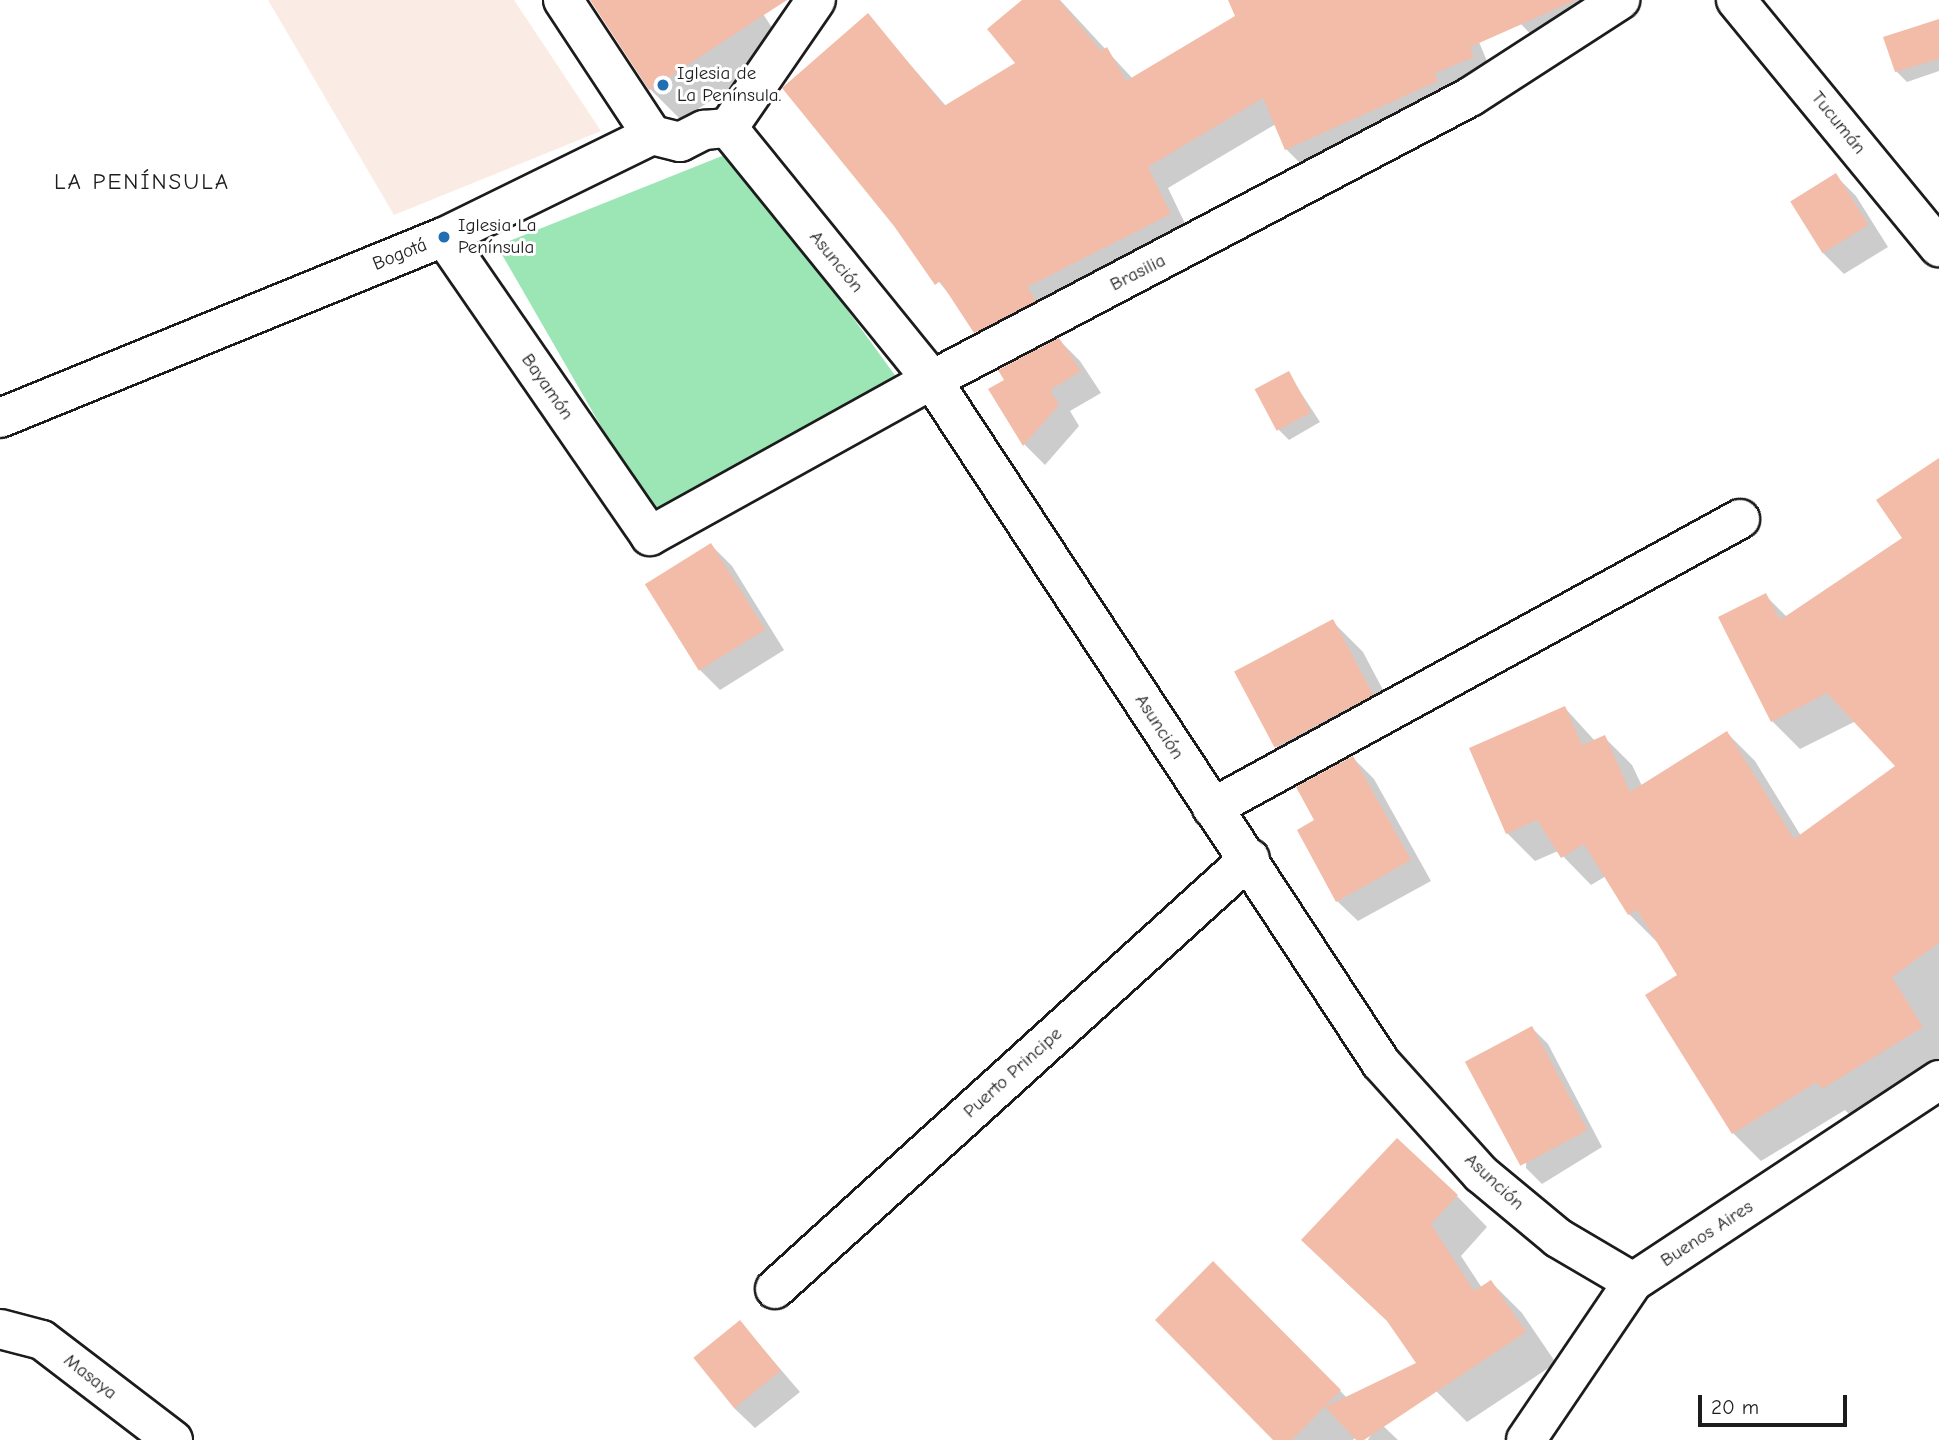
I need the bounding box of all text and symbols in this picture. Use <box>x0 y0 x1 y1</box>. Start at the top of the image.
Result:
place label: Iglesia de La Península. <box>677 63 782 107</box>
marker: Iglesia de La Península. <box>655 77 671 93</box>
street label: Tucumán <box>1806 87 1870 159</box>
district label: LA PENÍNSULA <box>55 168 229 196</box>
place label: Iglesia La Península <box>458 215 537 259</box>
street label: Asunción <box>804 226 868 298</box>
marker: Iglesia La Península <box>436 229 452 245</box>
street label: Bogotá <box>370 234 430 276</box>
street label: Brasilia <box>1106 249 1170 297</box>
street label: Bayamón <box>516 349 578 425</box>
street label: Asunción <box>1130 690 1188 764</box>
street label: Puerto Principe <box>959 1023 1067 1123</box>
street label: Asunción <box>1459 1149 1529 1215</box>
street label: Buenos Aires <box>1656 1196 1758 1272</box>
street label: Masaya <box>59 1349 121 1405</box>
scale bar <box>1701 1380 1850 1424</box>
text: 20 m <box>1711 1395 1759 1419</box>

